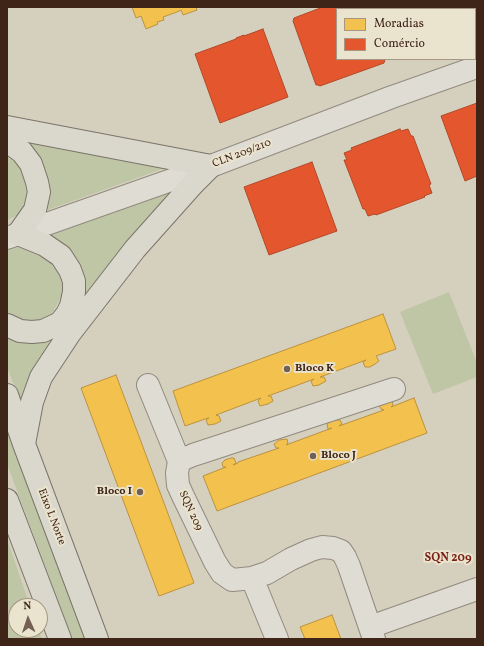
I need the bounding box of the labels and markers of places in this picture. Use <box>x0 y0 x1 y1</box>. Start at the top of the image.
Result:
place label: Bloco K <box>295 362 334 376</box>
marker: Bloco K <box>282 364 292 374</box>
place label: Bloco J <box>321 449 356 463</box>
marker: Bloco J <box>308 451 318 461</box>
place label: Bloco I <box>97 485 132 499</box>
marker: Bloco I <box>135 487 145 497</box>

